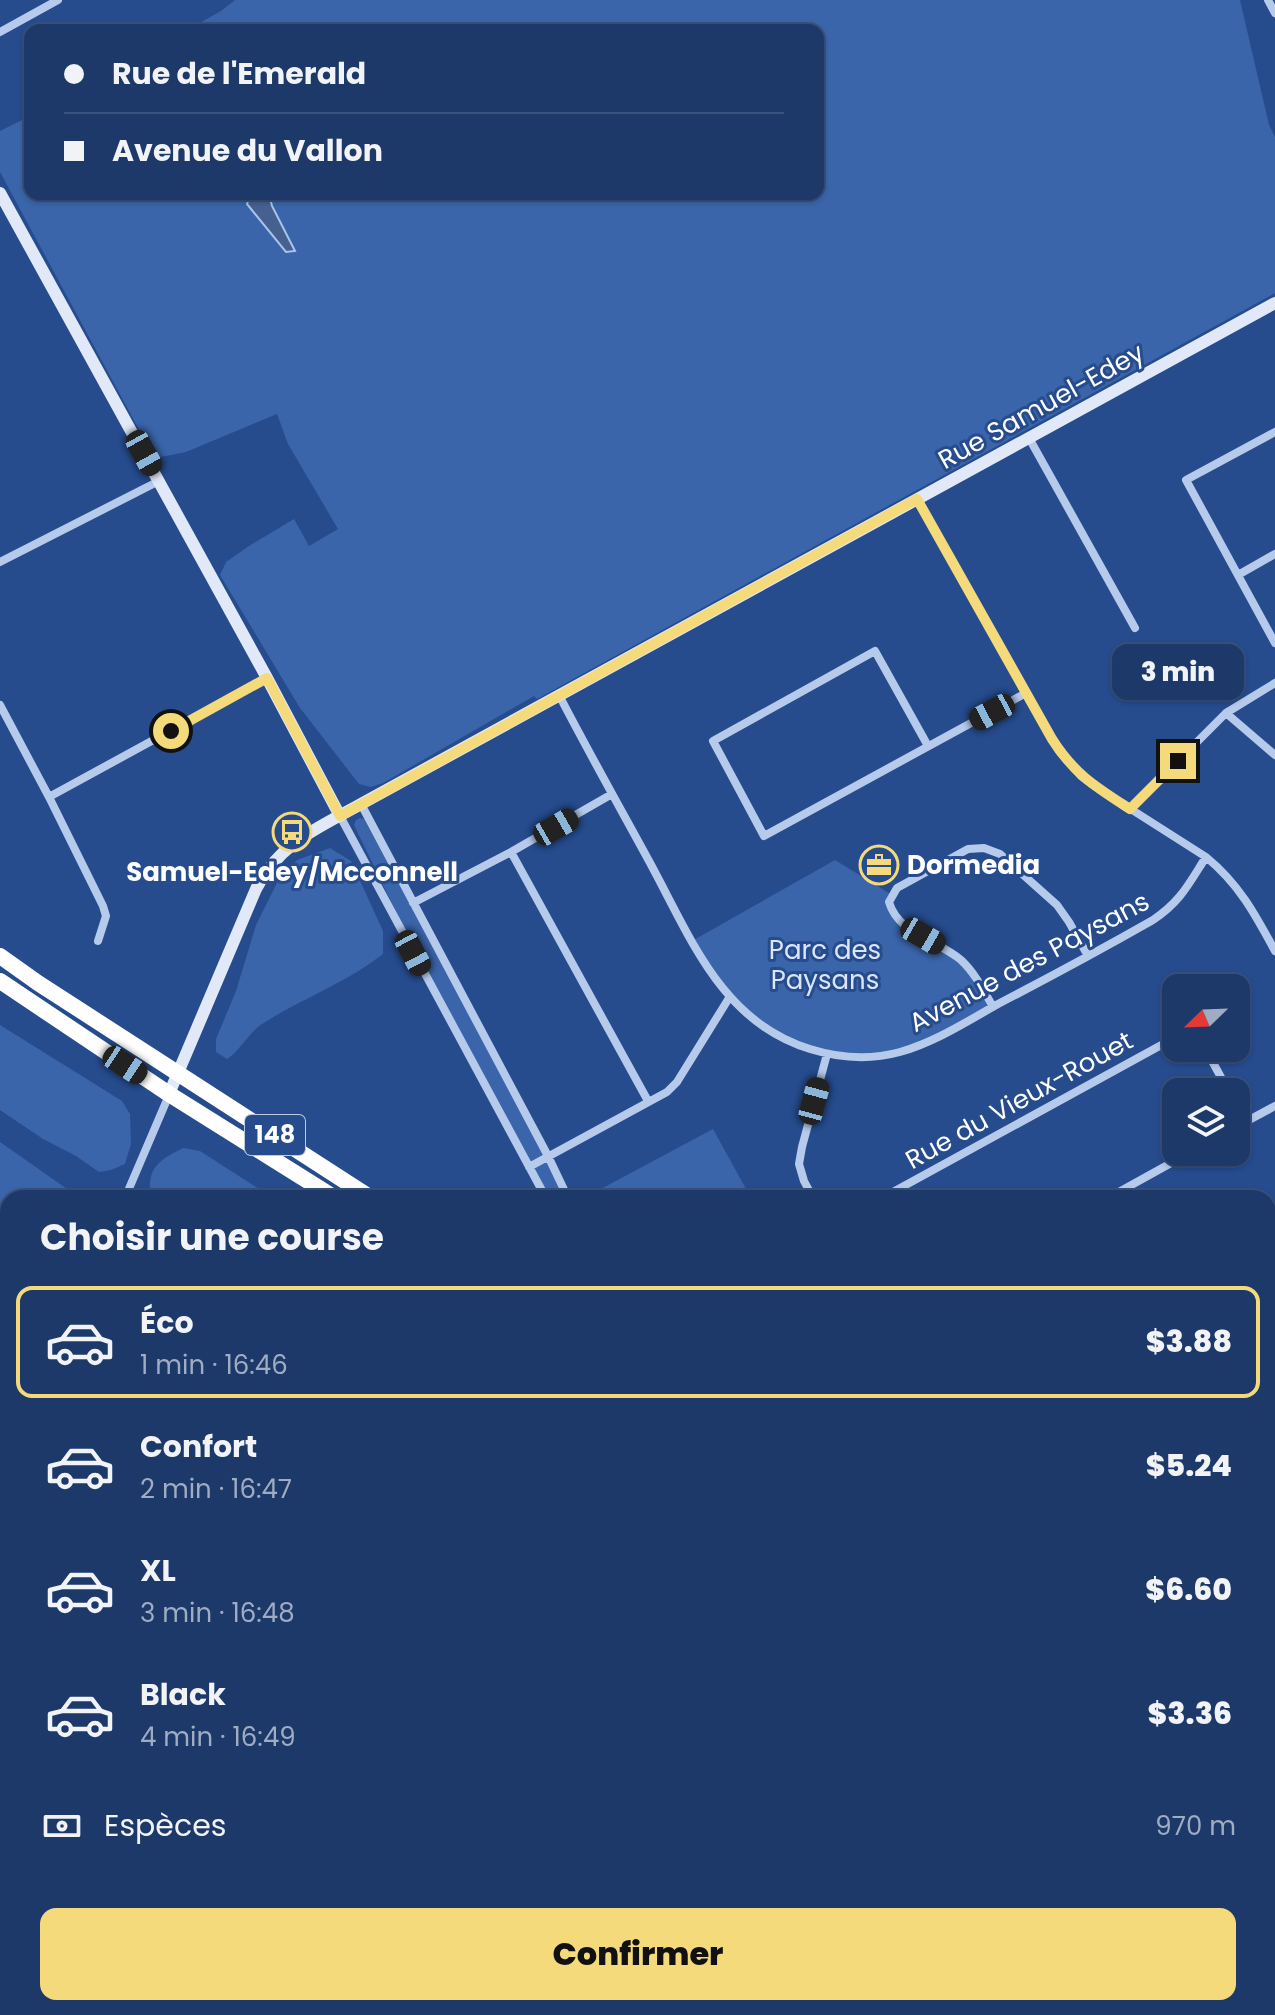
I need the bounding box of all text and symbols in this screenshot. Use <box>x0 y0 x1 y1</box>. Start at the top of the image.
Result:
text: Rue de l'Emerald <box>112 52 366 95</box>
text: Avenue du Vallon <box>112 129 383 172</box>
street label: Rue Samuel-Edey <box>932 334 1151 478</box>
car <box>122 426 166 480</box>
callout: 3 min <box>1112 645 1244 701</box>
text: 3 min <box>1141 654 1215 690</box>
car <box>965 690 1019 734</box>
route start <box>153 713 189 749</box>
route end <box>1160 743 1196 779</box>
car <box>529 805 583 849</box>
bus stop icon: Samuel-Edey/Mcconnell <box>271 811 313 853</box>
office icon: Dormedia <box>858 844 900 886</box>
place label: Dormedia <box>907 847 1040 883</box>
place label: Samuel-Edey/Mcconnell <box>126 854 458 890</box>
street label: Avenue des Paysans <box>902 883 1156 1041</box>
car <box>896 914 950 958</box>
car <box>391 926 435 980</box>
park label: Parc des Paysans <box>769 932 881 998</box>
north arrow <box>1162 974 1250 1062</box>
map controls <box>1162 974 1250 1166</box>
street label: Rue du Vieux-Rouet <box>899 1022 1139 1178</box>
car <box>98 1042 152 1088</box>
car <box>796 1075 832 1127</box>
button: layers <box>1162 1078 1250 1166</box>
road number: 148 <box>245 1115 305 1155</box>
text: Choisir une course <box>40 1212 384 1263</box>
text: Éco <box>140 1301 194 1344</box>
icon: car <box>44 1306 116 1378</box>
text: $3.88 <box>1146 1320 1232 1363</box>
text: 1 min · 16:46 <box>140 1347 288 1383</box>
text: Confort <box>140 1425 257 1468</box>
icon: car <box>44 1430 116 1502</box>
text: $5.24 <box>1146 1444 1232 1487</box>
text: 2 min · 16:47 <box>140 1471 292 1507</box>
text: XL <box>140 1549 176 1592</box>
icon: car <box>44 1554 116 1626</box>
text: $6.60 <box>1145 1568 1232 1611</box>
text: 3 min · 16:48 <box>140 1595 295 1631</box>
text: Black <box>140 1673 226 1716</box>
icon: car <box>44 1678 116 1750</box>
text: $3.36 <box>1147 1692 1232 1735</box>
text: 4 min · 16:49 <box>140 1719 296 1755</box>
icon: cash <box>40 1804 84 1848</box>
text: Espèces <box>104 1804 226 1847</box>
text: 970 m <box>1155 1808 1236 1844</box>
button: Confirmer <box>40 1908 1236 2000</box>

